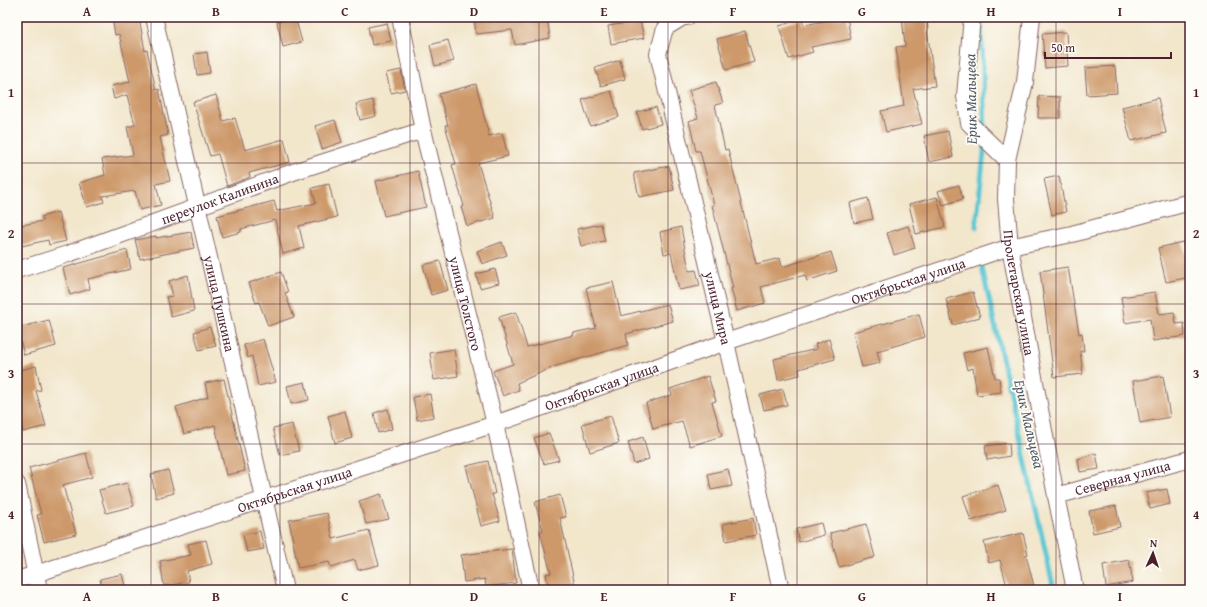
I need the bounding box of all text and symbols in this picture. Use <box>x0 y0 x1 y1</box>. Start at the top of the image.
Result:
text: A <box>83 2 92 21</box>
text: B <box>212 2 220 21</box>
text: C <box>341 2 349 21</box>
text: D <box>470 2 478 21</box>
text: E <box>601 2 608 21</box>
text: F <box>730 2 737 21</box>
text: G <box>858 2 866 21</box>
text: H <box>986 2 996 21</box>
text: I <box>1118 2 1122 21</box>
scale bar <box>1045 34 1171 60</box>
text: 50 m <box>1051 39 1075 56</box>
water label: Ерик Мальцева <box>959 53 982 146</box>
text: 1 <box>8 83 14 102</box>
text: 1 <box>1193 83 1199 102</box>
street label: переулок Калинина <box>158 168 282 229</box>
text: 2 <box>8 224 15 243</box>
text: 2 <box>1193 224 1200 243</box>
street label: Пролетарская улица <box>999 229 1040 357</box>
street label: улица Пушкина <box>199 253 240 354</box>
street label: улица Толстого <box>444 253 487 353</box>
street label: Октябрьская улица <box>848 253 968 309</box>
street label: улица Мира <box>699 268 736 347</box>
street label: Октябрьская улица <box>542 357 662 416</box>
text: 3 <box>8 364 14 383</box>
text: 3 <box>1193 364 1199 383</box>
water label: Ерик Мальцева <box>1009 376 1050 471</box>
street label: Северная улица <box>1073 455 1173 500</box>
street label: Октябрьская улица <box>235 461 355 517</box>
text: 4 <box>8 505 15 524</box>
text: 4 <box>1193 505 1200 524</box>
north arrow <box>1133 533 1173 573</box>
text: N <box>1149 535 1158 551</box>
text: A <box>83 587 92 606</box>
text: B <box>212 587 220 606</box>
text: C <box>341 587 349 606</box>
text: D <box>470 587 478 606</box>
text: E <box>601 587 608 606</box>
text: F <box>730 587 737 606</box>
text: G <box>858 587 866 606</box>
text: H <box>986 587 996 606</box>
text: I <box>1118 587 1122 606</box>

